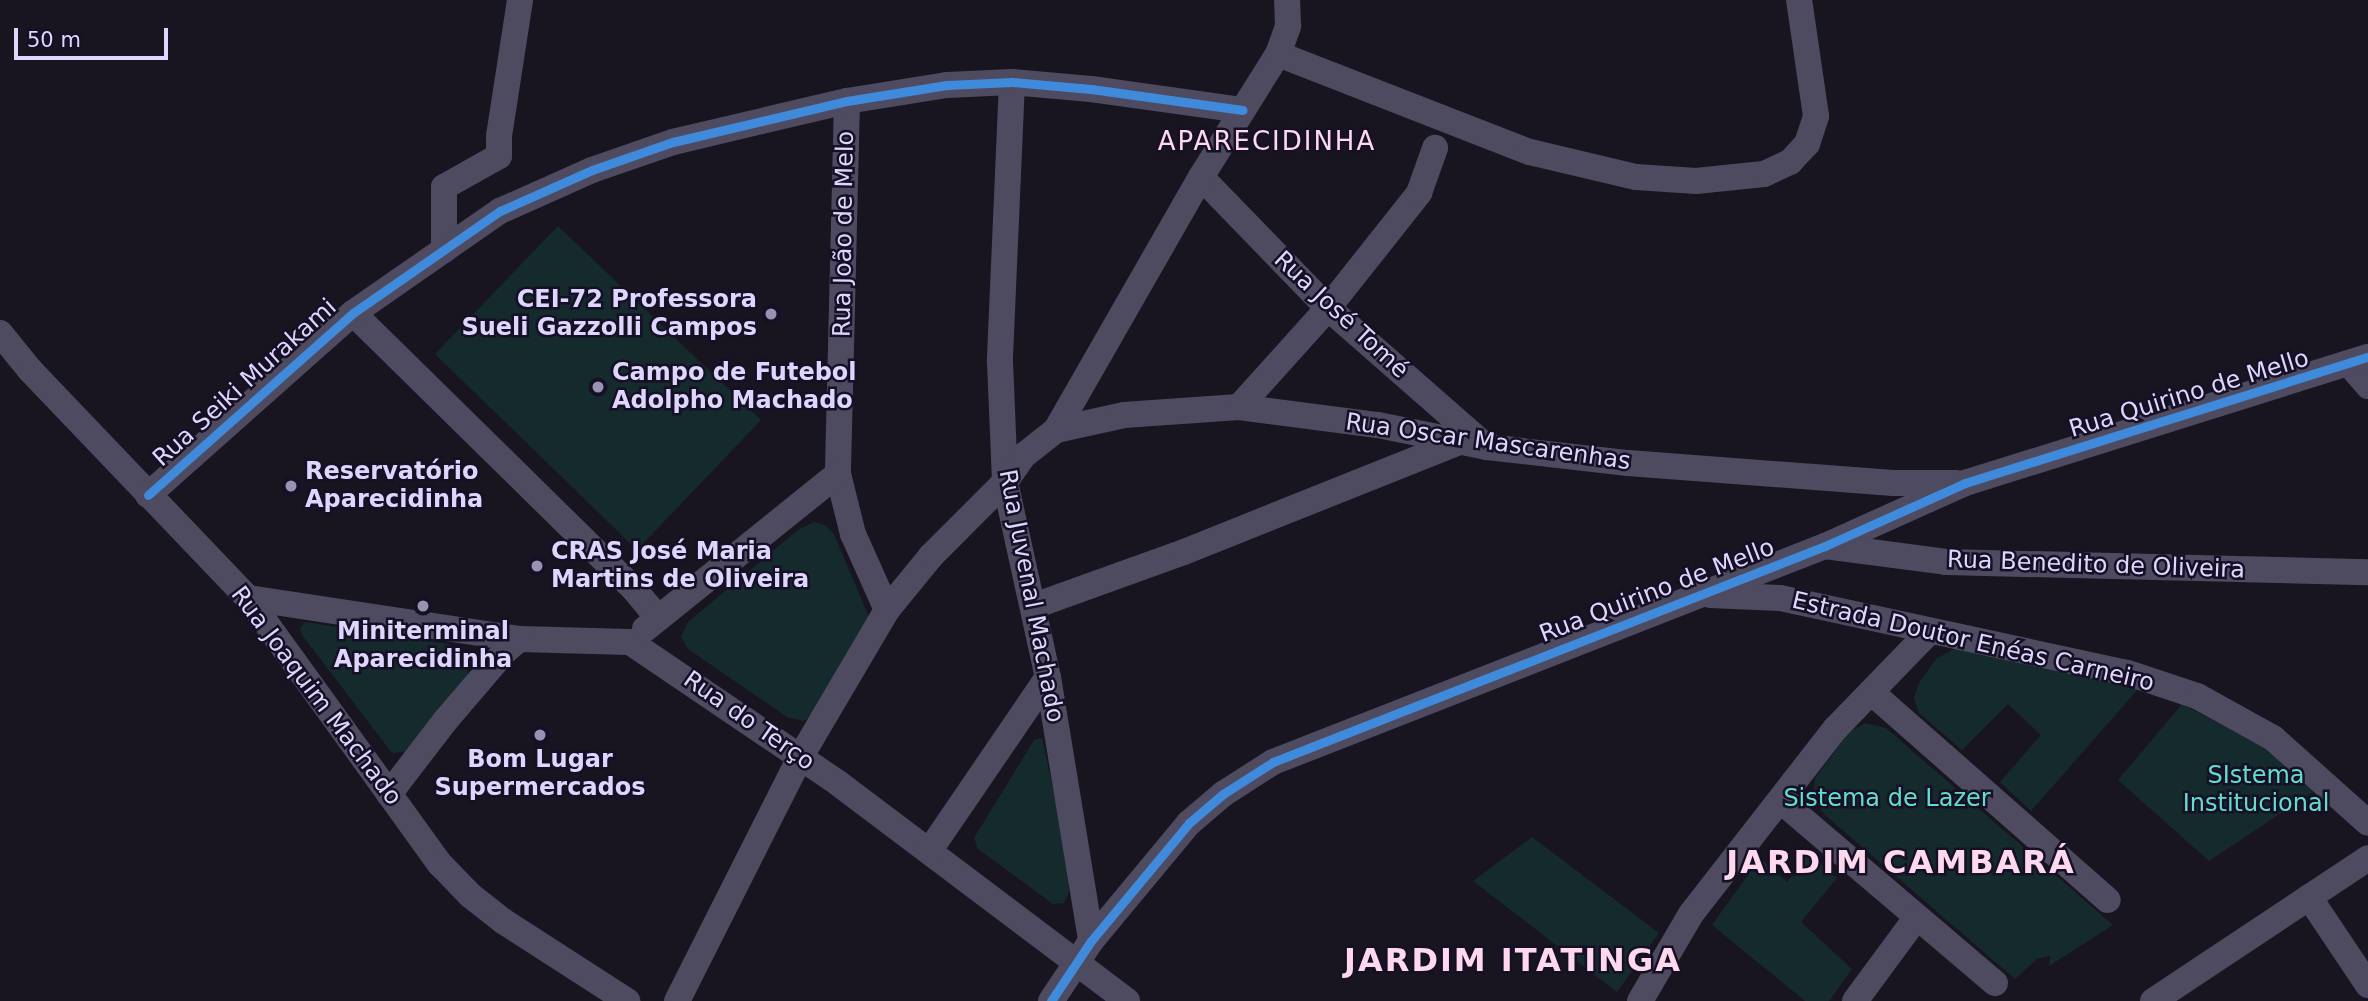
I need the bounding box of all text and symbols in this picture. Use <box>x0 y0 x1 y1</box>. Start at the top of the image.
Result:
scale bar <box>18 14 172 58</box>
text: 50 m <box>27 28 81 52</box>
district label: APARECIDINHA <box>1159 126 1375 158</box>
street label: Rua João de Melo <box>828 131 860 337</box>
street label: Rua José Tomé <box>1268 245 1414 385</box>
place label: CEI-72 Professora Sueli Gazzolli Campos <box>461 286 757 342</box>
street label: Rua Seiki Murakami <box>147 293 343 473</box>
marker: CEI-72 Professora Sueli Gazzolli Campos <box>763 306 779 322</box>
street label: Rua Quirino de Mello <box>2066 344 2312 444</box>
place label: Campo de Futebol Adolpho Machado <box>612 359 857 415</box>
marker: Campo de Futebol Adolpho Machado <box>590 379 606 395</box>
street label: Rua Oscar Mascarenhas <box>1344 408 1632 476</box>
place label: Reservatório Aparecidinha <box>305 458 483 514</box>
street label: Rua Juvenal Machado <box>992 467 1070 725</box>
marker: Reservatório Aparecidinha <box>283 478 299 494</box>
street label: Rua Quirino de Mello <box>1536 533 1778 649</box>
place label: CRAS José Maria Martins de Oliveira <box>551 538 809 594</box>
street label: Rua Benedito de Oliveira <box>1947 545 2245 585</box>
marker: CRAS José Maria Martins de Oliveira <box>529 558 545 574</box>
street label: Rua Joaquim Machado <box>224 581 408 811</box>
street label: Estrada Doutor Enéas Carneiro <box>1789 586 2157 698</box>
marker: Miniterminal Aparecidinha <box>415 598 431 614</box>
place label: Miniterminal Aparecidinha <box>334 618 512 674</box>
street label: Rua do Terço <box>678 665 820 777</box>
marker: Bom Lugar Supermercados <box>532 727 548 743</box>
place label: Bom Lugar Supermercados <box>434 746 646 802</box>
park label: SIstema Institucional <box>2183 762 2329 818</box>
park label: Sistema de Lazer <box>1783 785 1991 813</box>
district label: JARDIM CAMBARÁ <box>1728 843 2074 881</box>
district label: JARDIM ITATINGA <box>1346 941 1680 979</box>

